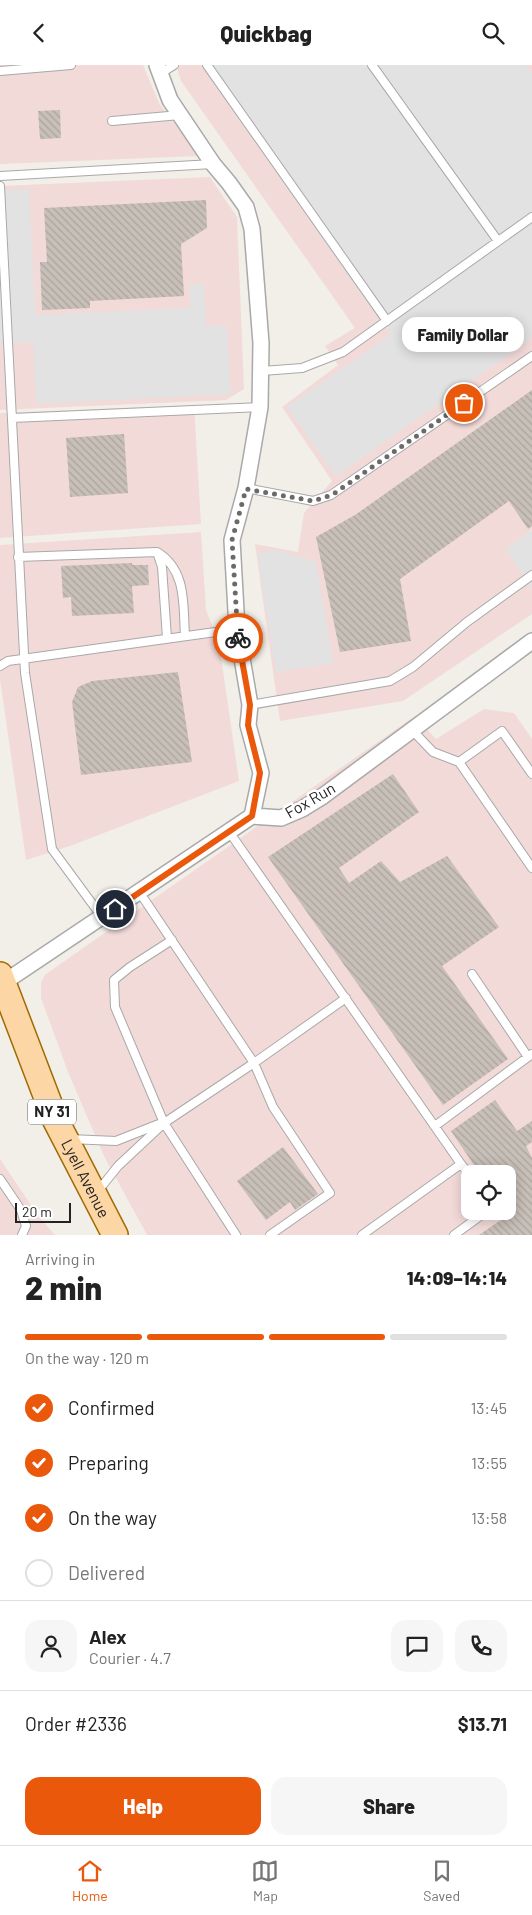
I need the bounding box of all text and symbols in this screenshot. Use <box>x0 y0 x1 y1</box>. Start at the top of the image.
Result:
icon: back <box>25 19 53 47</box>
icon: search <box>479 19 507 47</box>
text: Quickbag <box>220 20 312 46</box>
callout: Family Dollar <box>403 318 525 353</box>
text: Family Dollar <box>417 325 509 344</box>
pin <box>443 382 485 424</box>
icon: bag <box>450 389 478 417</box>
courier <box>213 613 263 663</box>
icon: bike <box>224 624 252 652</box>
street label: Fox Run <box>281 778 338 821</box>
pin <box>94 888 136 930</box>
icon: home <box>101 895 129 923</box>
road number: NY 31 <box>28 1099 76 1125</box>
street label: Lyell Avenue <box>58 1136 114 1221</box>
map controls <box>461 1165 516 1220</box>
button: locate <box>461 1165 516 1220</box>
scale bar <box>15 1200 71 1223</box>
text: 20 m <box>22 1203 52 1220</box>
text: Arriving in <box>25 1249 95 1268</box>
text: 14:09–14:14 <box>407 1266 507 1289</box>
text: 2 min <box>25 1268 102 1306</box>
text: On the way · 120 m <box>25 1348 149 1367</box>
icon: check <box>25 1394 53 1422</box>
text: Confirmed <box>68 1396 155 1419</box>
text: 13:45 <box>471 1398 507 1417</box>
icon: check <box>25 1449 53 1477</box>
text: Preparing <box>68 1451 149 1474</box>
text: 13:55 <box>471 1453 507 1472</box>
icon: check <box>25 1504 53 1532</box>
text: On the way <box>68 1506 157 1529</box>
text: 13:58 <box>471 1508 507 1527</box>
text: Delivered <box>68 1561 145 1584</box>
button: person <box>25 1620 77 1672</box>
button: chat <box>391 1620 443 1672</box>
button: phone <box>455 1620 507 1672</box>
text: Alex <box>89 1625 127 1648</box>
text: Courier · 4.7 <box>89 1648 171 1667</box>
text: Order #2336 <box>25 1712 127 1735</box>
text: $13.71 <box>458 1712 507 1735</box>
button: Help <box>25 1777 261 1835</box>
button: Share <box>271 1777 507 1835</box>
tab: Home <box>72 1857 108 1904</box>
tab: Map <box>251 1857 279 1904</box>
tab: Saved <box>423 1857 460 1904</box>

